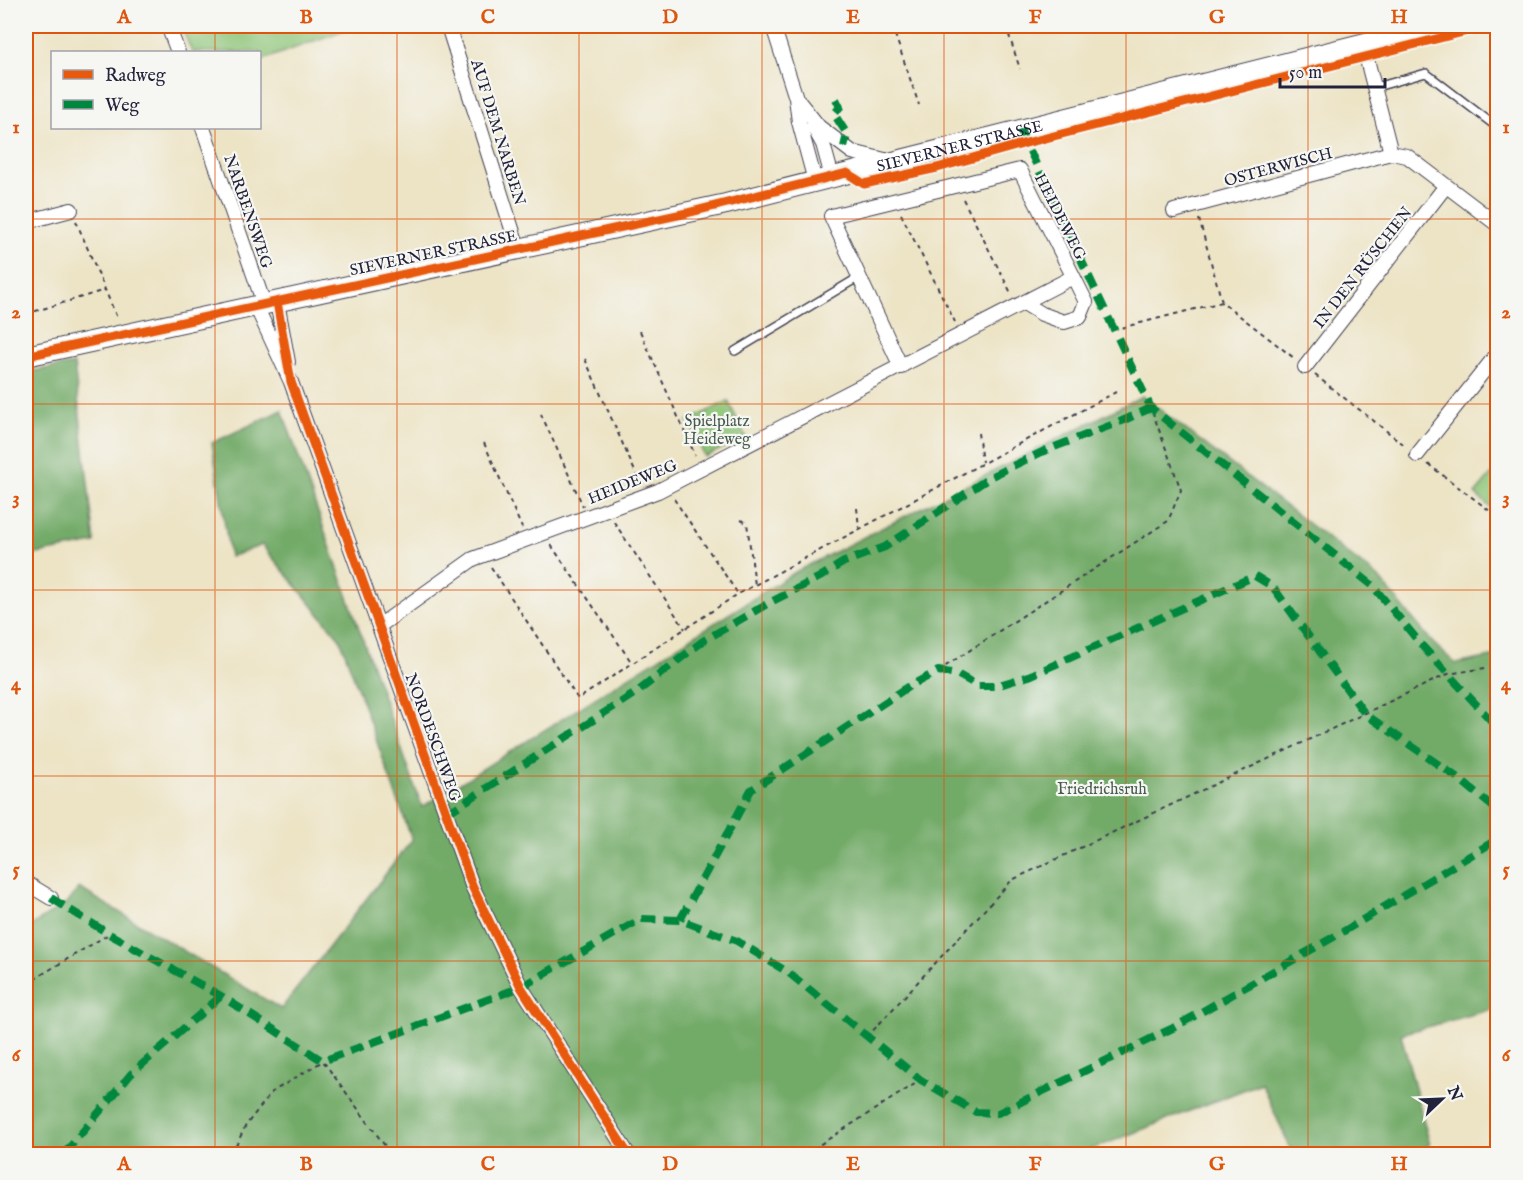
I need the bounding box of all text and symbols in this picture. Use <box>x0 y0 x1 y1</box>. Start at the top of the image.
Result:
text: A <box>116 5 132 30</box>
text: B <box>299 5 313 30</box>
text: C <box>481 5 495 30</box>
text: D <box>662 5 678 30</box>
text: E <box>846 5 860 30</box>
text: F <box>1029 5 1042 30</box>
text: G <box>1209 5 1226 30</box>
text: H <box>1390 5 1408 30</box>
legend <box>51 51 261 129</box>
scale bar <box>1280 51 1385 89</box>
street label: AUF DEM NARBEN <box>465 56 529 208</box>
text: 50 m <box>1289 62 1322 85</box>
text: Radweg <box>105 65 166 88</box>
text: Weg <box>105 95 140 118</box>
text: 1 <box>12 115 20 140</box>
text: 1 <box>1502 115 1510 140</box>
street label: SIEVERNER STRASSE <box>875 117 1045 178</box>
street label: OSTERWISCH <box>1222 144 1335 192</box>
street label: NARBENSWEG <box>218 152 276 271</box>
street label: HEIDEWEG <box>1029 170 1090 264</box>
street label: IN DEN RÜSCHEN <box>1309 203 1417 333</box>
street label: SIEVERNER STRASSE <box>348 226 519 281</box>
text: 2 <box>11 300 21 325</box>
text: 2 <box>1501 300 1511 325</box>
park label: Spielplatz Heideweg <box>683 412 751 450</box>
street label: HEIDEWEG <box>585 456 681 510</box>
text: 3 <box>12 486 20 511</box>
text: 3 <box>1502 486 1510 511</box>
street label: NORDESCHWEG <box>400 671 465 805</box>
text: 4 <box>11 672 22 697</box>
text: 4 <box>1501 672 1512 697</box>
park label: Friedrichsruh <box>1057 780 1147 800</box>
text: 5 <box>12 857 20 882</box>
text: 5 <box>1502 857 1510 882</box>
text: 6 <box>12 1043 22 1068</box>
text: 6 <box>1502 1043 1512 1068</box>
north arrow <box>1412 1069 1472 1129</box>
text: N <box>1442 1083 1466 1104</box>
text: A <box>116 1152 132 1177</box>
text: B <box>299 1152 313 1177</box>
text: C <box>481 1152 495 1177</box>
text: D <box>662 1152 678 1177</box>
text: E <box>846 1152 860 1177</box>
text: F <box>1029 1152 1042 1177</box>
text: G <box>1209 1152 1226 1177</box>
text: H <box>1390 1152 1408 1177</box>

